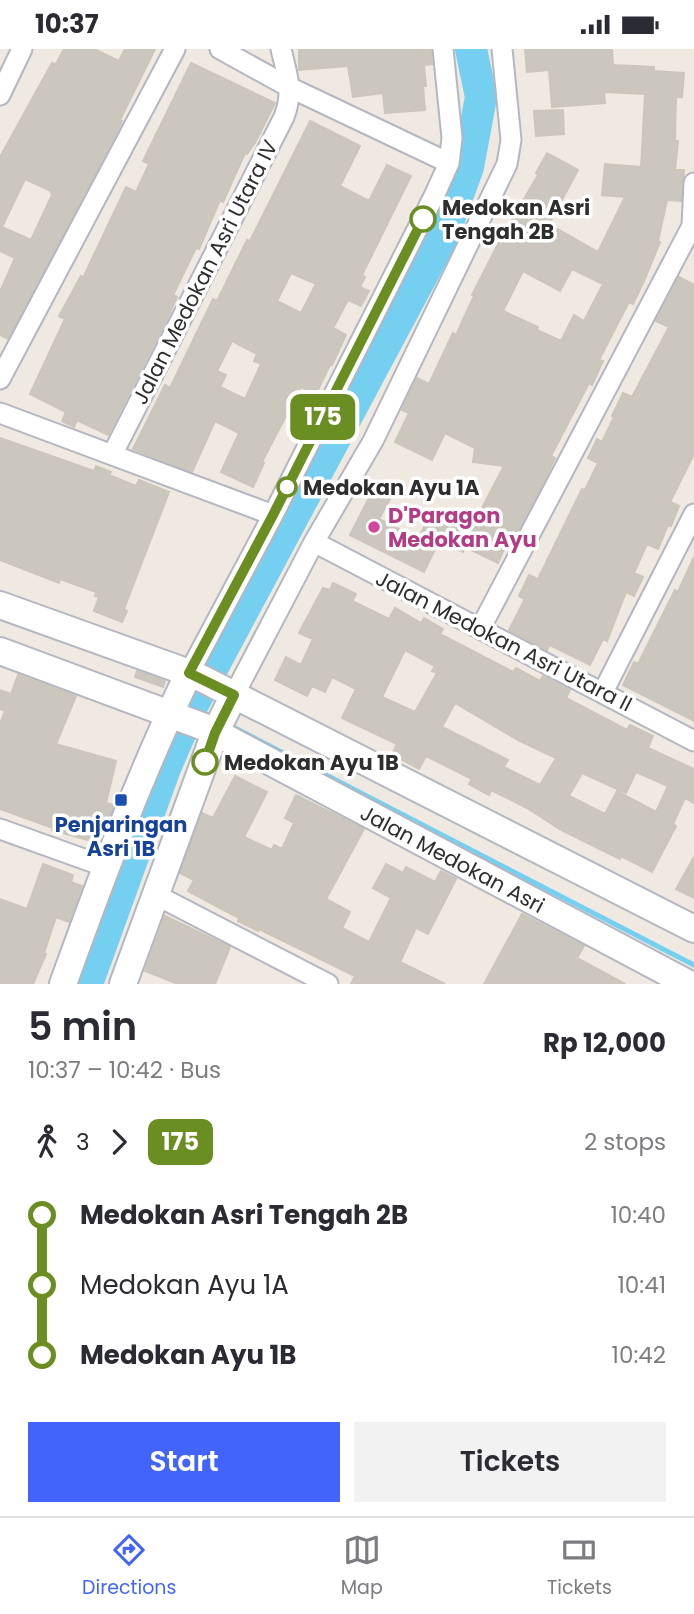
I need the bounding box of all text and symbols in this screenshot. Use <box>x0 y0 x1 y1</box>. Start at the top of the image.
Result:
text: 10:37 <box>35 6 99 42</box>
street label: Jalan Medokan Asri Utara IV <box>126 135 284 409</box>
place label: Medokan Asri Tengah 2B <box>442 193 590 246</box>
marker: Medokan Asri Tengah 2B <box>410 206 436 232</box>
line badge: 175 <box>283 394 363 440</box>
text: 175 <box>304 400 342 433</box>
place label: Medokan Ayu 1A <box>303 473 480 502</box>
marker: Medokan Ayu 1A <box>277 477 297 497</box>
place label: D'Paragon Medokan Ayu <box>388 501 537 554</box>
marker: D'Paragon Medokan Ayu <box>366 519 382 535</box>
street label: Jalan Medokan Asri Utara II <box>371 564 637 718</box>
place label: Medokan Ayu 1B <box>224 748 399 777</box>
marker: Medokan Ayu 1B <box>192 749 218 775</box>
marker: Penjaringan Asri 1B <box>113 792 129 808</box>
street label: Jalan Medokan Asri <box>355 798 550 919</box>
place label: Penjaringan Asri 1B <box>55 810 187 863</box>
text: 5 min <box>28 1000 137 1053</box>
text: Rp 12,000 <box>543 1025 666 1061</box>
text: 10:37 – 10:42 · Bus <box>28 1054 221 1086</box>
icon: walk <box>28 1123 66 1161</box>
icon: forward <box>100 1123 138 1161</box>
text: 175 <box>162 1125 199 1158</box>
text: 3 <box>76 1126 90 1158</box>
text: 2 stops <box>584 1126 666 1158</box>
text: Medokan Asri Tengah 2B <box>80 1197 408 1233</box>
text: 10:40 <box>610 1199 666 1231</box>
text: Medokan Ayu 1A <box>80 1267 289 1303</box>
text: 10:41 <box>617 1269 666 1301</box>
text: Medokan Ayu 1B <box>80 1337 296 1373</box>
text: 10:42 <box>612 1339 666 1371</box>
button: Start <box>28 1422 340 1502</box>
button: Tickets <box>354 1422 666 1502</box>
tab: Directions <box>82 1531 176 1602</box>
tab: Map <box>341 1531 383 1602</box>
tab: Tickets <box>547 1531 612 1602</box>

